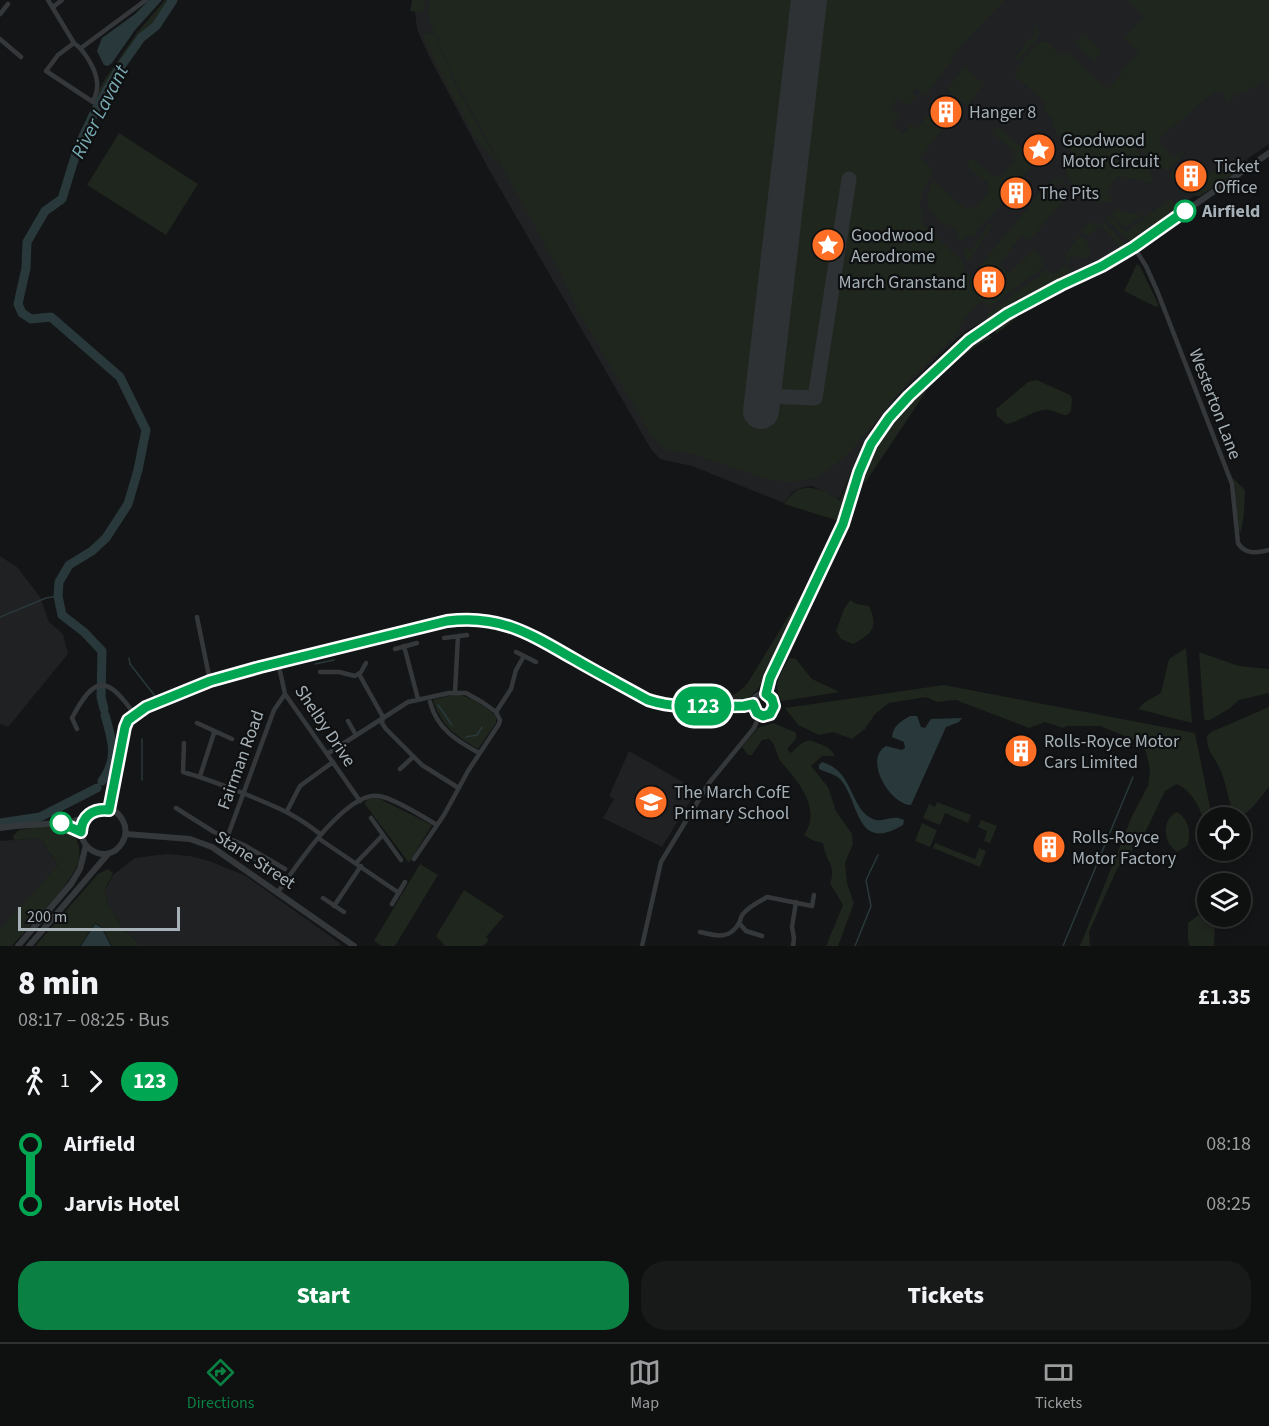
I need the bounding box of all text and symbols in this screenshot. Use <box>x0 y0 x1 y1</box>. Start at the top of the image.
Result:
water label: River Lavant <box>64 60 136 164</box>
building icon: Hanger 8 <box>928 94 964 130</box>
place label: Hanger 8 <box>969 100 1036 125</box>
place label: Goodwood Motor Circuit <box>1062 128 1159 174</box>
place icon: Goodwood Motor Circuit <box>1021 132 1057 168</box>
place label: Ticket Office <box>1214 154 1260 200</box>
building icon: Ticket Office <box>1173 158 1209 194</box>
building icon: The Pits <box>998 175 1034 211</box>
place label: The Pits <box>1039 181 1099 206</box>
place label: Airfield <box>1201 199 1260 224</box>
marker: Airfield <box>1174 200 1196 222</box>
place label: Goodwood Aerodrome <box>851 223 935 269</box>
place icon: Goodwood Aerodrome <box>810 227 846 263</box>
building icon: March Granstand <box>971 264 1007 300</box>
place label: March Granstand <box>839 270 966 295</box>
street label: Westerton Lane <box>1182 345 1248 463</box>
street label: Shelby Drive <box>288 680 362 772</box>
line badge: 123 <box>668 686 738 726</box>
text: 123 <box>686 691 720 721</box>
street label: Fairman Road <box>211 707 271 813</box>
place label: Rolls-Royce Motor Cars Limited <box>1044 729 1180 775</box>
building icon: Rolls-Royce Motor Cars Limited <box>1003 733 1039 769</box>
place label: The March CofE Primary School <box>674 780 791 826</box>
school or university icon: The March CofE Primary School <box>633 784 669 820</box>
map controls <box>1197 807 1251 927</box>
button: locate <box>1197 807 1251 861</box>
unlabelled marker <box>50 812 72 834</box>
street label: Stane Street <box>210 825 300 895</box>
place label: Rolls-Royce Motor Factory <box>1072 825 1177 871</box>
building icon: Rolls-Royce Motor Factory <box>1031 829 1067 865</box>
button: layers <box>1197 873 1251 927</box>
scale bar <box>18 904 180 932</box>
text: 200 m <box>27 906 67 928</box>
text: 8 min <box>18 960 99 1007</box>
text: £1.35 <box>1198 981 1251 1013</box>
text: 08:17 – 08:25 · Bus <box>18 1006 169 1034</box>
icon: walk <box>18 1065 51 1098</box>
icon: forward <box>79 1065 112 1098</box>
text: 123 <box>133 1066 166 1096</box>
text: 1 <box>60 1067 70 1095</box>
text: Airfield <box>64 1128 135 1160</box>
text: 08:18 <box>1206 1130 1251 1158</box>
text: Jarvis Hotel <box>64 1188 180 1220</box>
text: 08:25 <box>1206 1190 1251 1218</box>
button: Start <box>18 1261 629 1330</box>
button: Tickets <box>641 1261 1251 1330</box>
tab: Directions <box>187 1356 255 1414</box>
tab: Map <box>628 1356 661 1414</box>
tab: Tickets <box>1035 1356 1082 1414</box>

